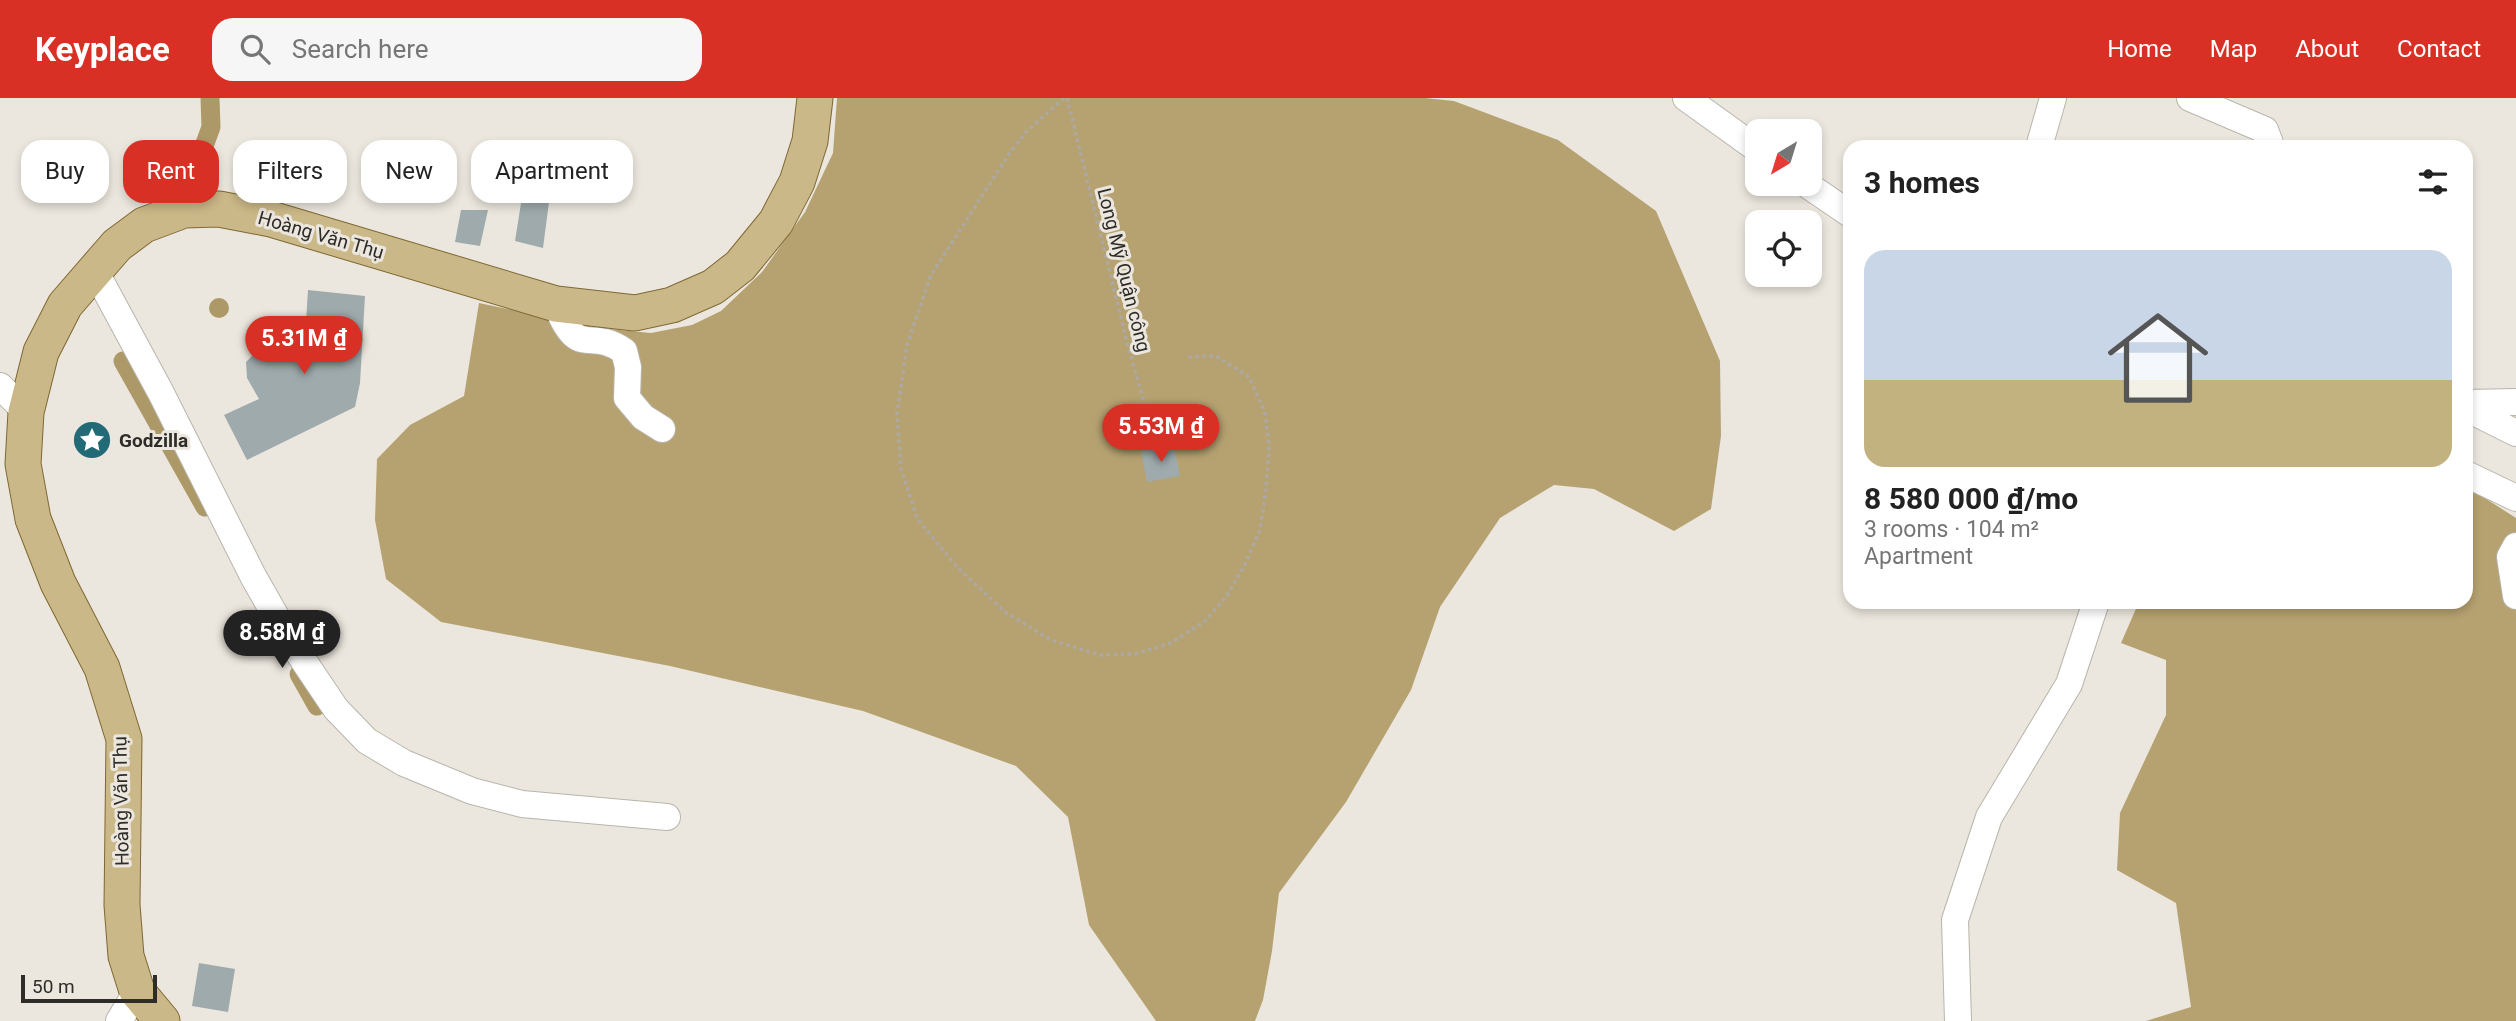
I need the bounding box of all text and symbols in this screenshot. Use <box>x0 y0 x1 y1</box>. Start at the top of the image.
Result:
search box <box>212 18 702 81</box>
text: Keyplace <box>35 30 170 69</box>
icon: search <box>236 30 274 68</box>
text: Search here <box>292 34 429 64</box>
text: Home <box>2107 35 2172 63</box>
text: Map <box>2210 35 2257 63</box>
text: About <box>2295 35 2359 63</box>
text: Contact <box>2397 35 2481 63</box>
north arrow <box>1745 119 1822 196</box>
map controls <box>1745 119 1822 287</box>
chip: Buy <box>21 140 109 203</box>
chip: Rent <box>123 140 219 203</box>
chip: Filters <box>233 140 347 203</box>
chip: New <box>361 140 457 203</box>
chip: Apartment <box>471 140 633 203</box>
icon: filters <box>2414 163 2452 201</box>
text: 3 homes <box>1864 165 1980 200</box>
street label: Long Mỹ Quận công <box>1092 186 1156 354</box>
street label: Hoàng Văn Thụ <box>255 206 387 264</box>
button: locate <box>1745 210 1822 287</box>
icon: home <box>2095 295 2221 421</box>
pin: 5.31M ₫ <box>239 316 369 376</box>
text: 5.31M ₫ <box>261 325 347 352</box>
pin: 5.53M ₫ <box>1096 404 1226 464</box>
text: 5.53M ₫ <box>1118 413 1204 440</box>
place icon: Godzilla <box>71 419 113 461</box>
place label: Godzilla <box>119 429 188 452</box>
text: 8 580 000 ₫/mo <box>1864 481 2078 516</box>
text: 3 rooms · 104 m² <box>1864 516 2039 543</box>
text: Apartment <box>1864 543 1973 570</box>
pin: 8.58M ₫ <box>217 610 347 670</box>
text: 8.58M ₫ <box>239 619 325 646</box>
street label: Hoàng Văn Thụ <box>108 736 134 866</box>
scale bar <box>21 972 158 1004</box>
text: 50 m <box>32 975 75 998</box>

